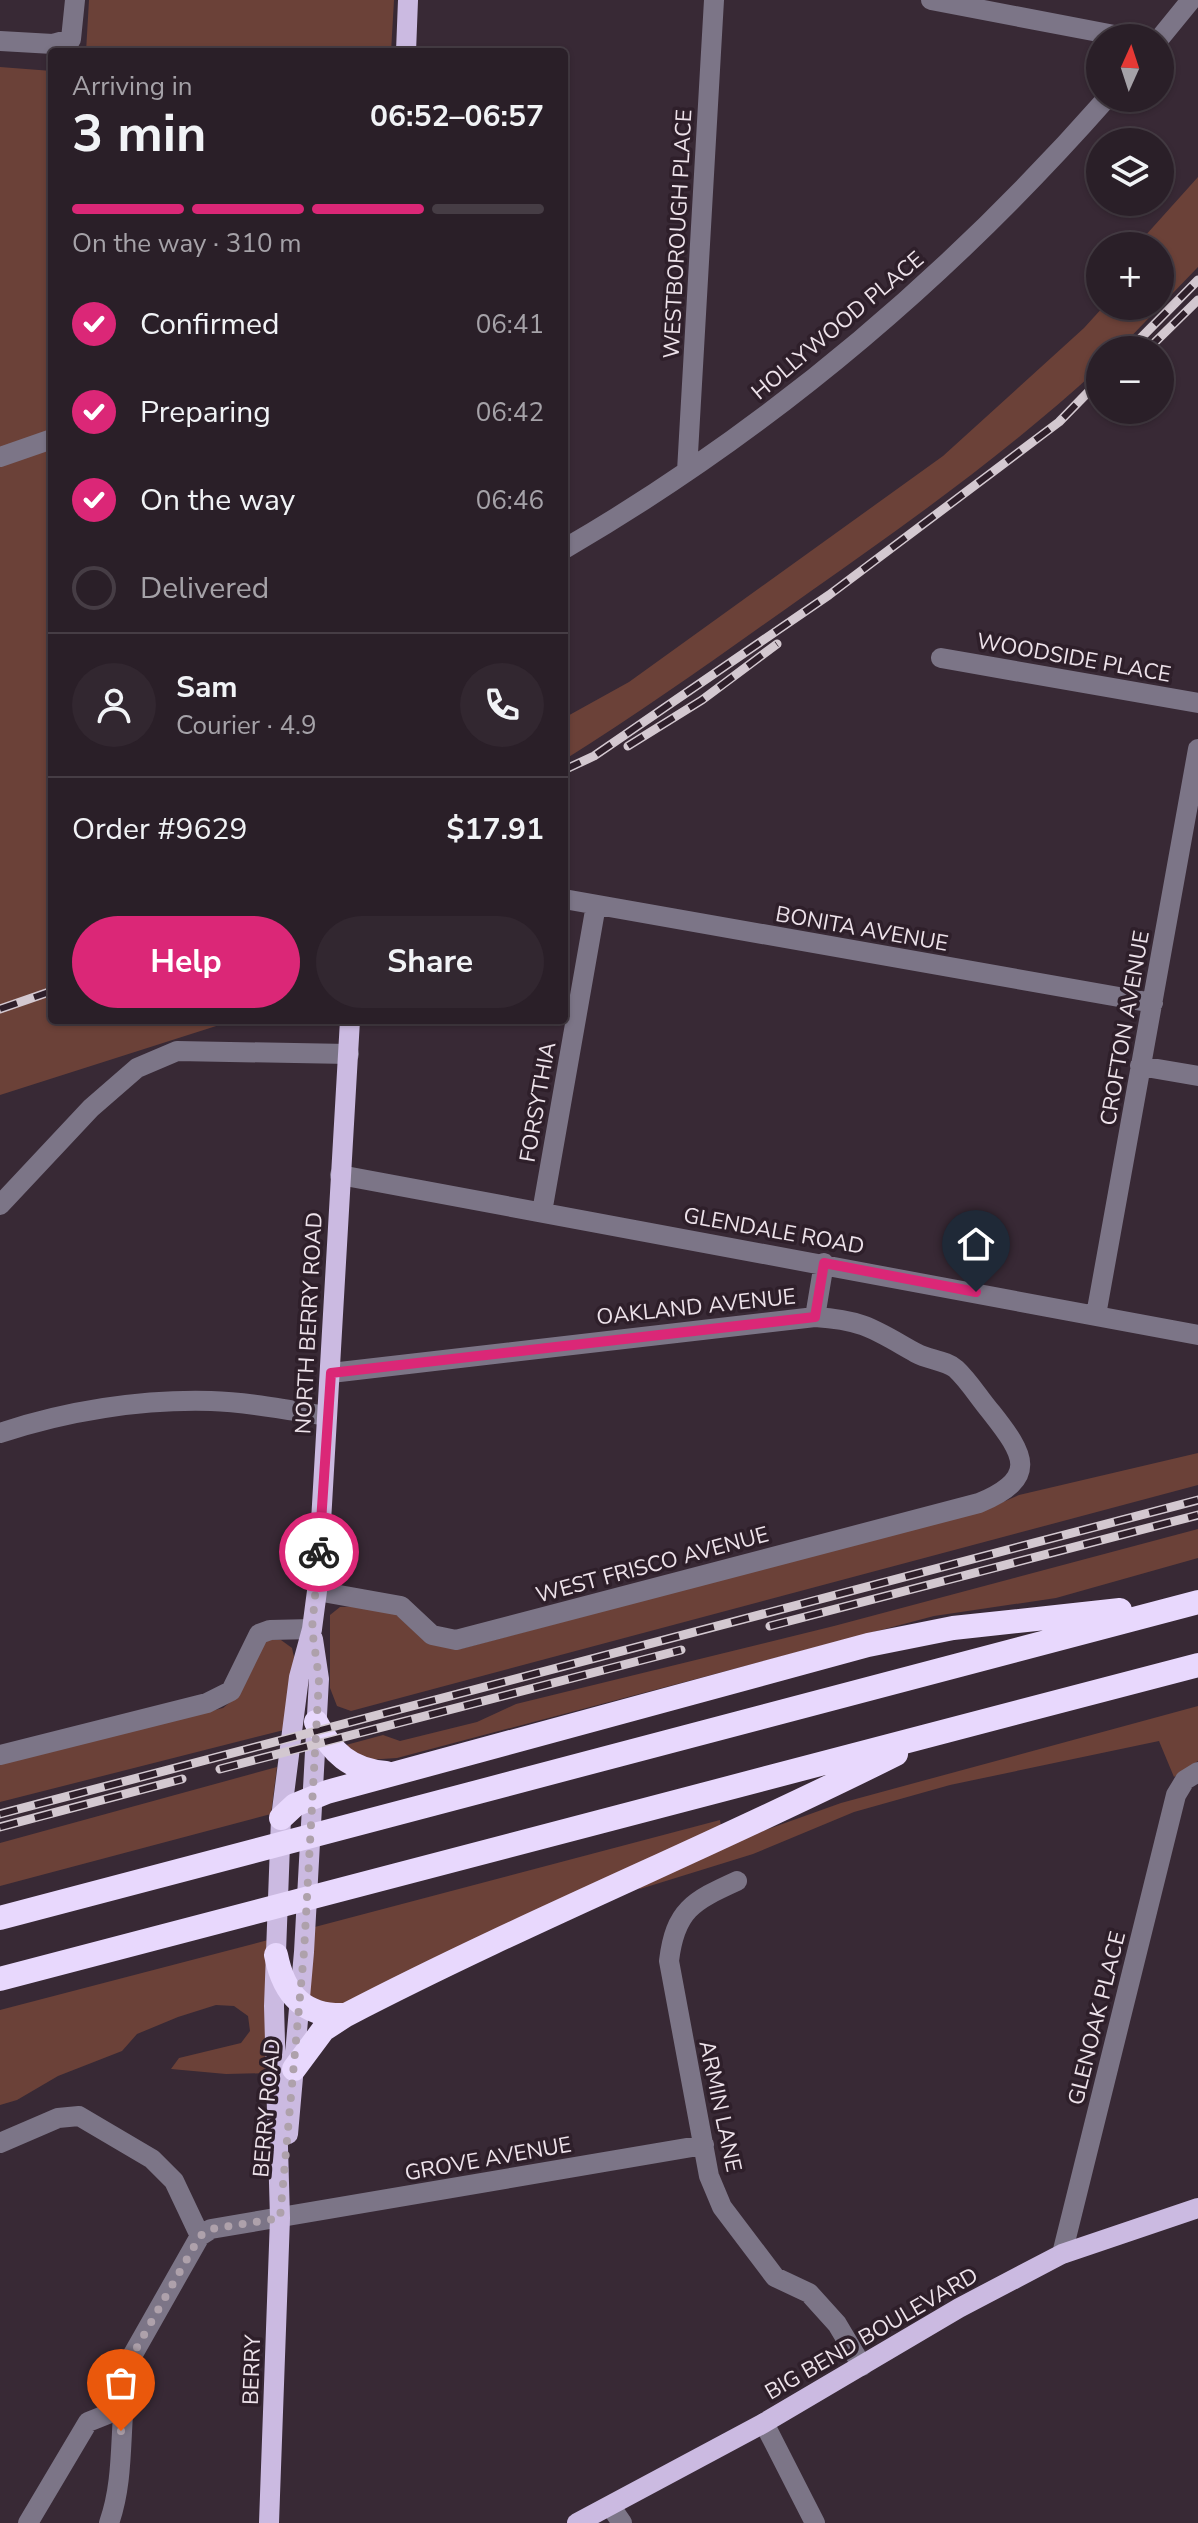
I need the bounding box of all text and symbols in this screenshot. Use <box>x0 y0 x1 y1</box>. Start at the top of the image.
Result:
north arrow <box>1086 24 1174 112</box>
map controls <box>1086 24 1174 424</box>
text: Arriving in <box>72 69 193 104</box>
text: 06:52–06:57 <box>370 96 544 137</box>
text: 3 min <box>72 98 207 169</box>
street label: WESTBOROUGH PLACE <box>656 109 700 360</box>
button: layers <box>1086 128 1174 216</box>
text: On the way · 310 m <box>72 226 301 261</box>
button: + <box>1086 232 1174 320</box>
street label: HOLLYWOOD PLACE <box>745 245 930 407</box>
icon: check <box>72 302 116 346</box>
text: Confirmed <box>140 304 280 345</box>
text: 06:41 <box>476 307 544 342</box>
button: − <box>1086 336 1174 424</box>
icon: check <box>72 390 116 434</box>
text: Preparing <box>140 392 271 433</box>
text: 06:42 <box>476 395 544 430</box>
icon: check <box>72 478 116 522</box>
text: On the way <box>140 480 295 521</box>
text: 06:46 <box>476 483 544 518</box>
text: Delivered <box>140 568 269 609</box>
street label: WOODSIDE PLACE <box>974 626 1173 690</box>
button: person <box>72 663 156 747</box>
button: phone <box>460 663 544 747</box>
text: Sam <box>176 667 238 708</box>
text: Courier · 4.9 <box>176 708 317 743</box>
text: Order #9629 <box>72 809 247 850</box>
text: $17.91 <box>447 809 544 850</box>
street label: BONITA AVENUE <box>773 899 951 959</box>
button: Help <box>72 916 300 1008</box>
button: Share <box>316 916 544 1008</box>
street label: CROFTON AVENUE <box>1093 928 1157 1128</box>
street label: FORSYTHIA <box>513 1040 563 1165</box>
street label: GLENDALE ROAD <box>681 1200 867 1262</box>
pin <box>942 1210 1010 1292</box>
street label: NORTH BERRY ROAD <box>288 1211 330 1435</box>
icon: home <box>954 1222 998 1266</box>
street label: OAKLAND AVENUE <box>595 1282 797 1332</box>
courier <box>279 1512 359 1592</box>
street label: WEST FRISCO AVENUE <box>533 1519 772 1610</box>
icon: bike <box>297 1530 341 1574</box>
street label: GLENOAK PLACE <box>1061 1928 1133 2108</box>
street label: BERRY ROAD <box>246 2037 288 2179</box>
street label: ARMIN LANE <box>691 2038 749 2175</box>
street label: GROVE AVENUE <box>403 2130 574 2188</box>
street label: BIG BEND BOULEVARD <box>759 2260 984 2407</box>
street label: BERRY <box>236 2334 268 2406</box>
pin <box>87 2349 155 2431</box>
icon: bag <box>99 2361 143 2405</box>

